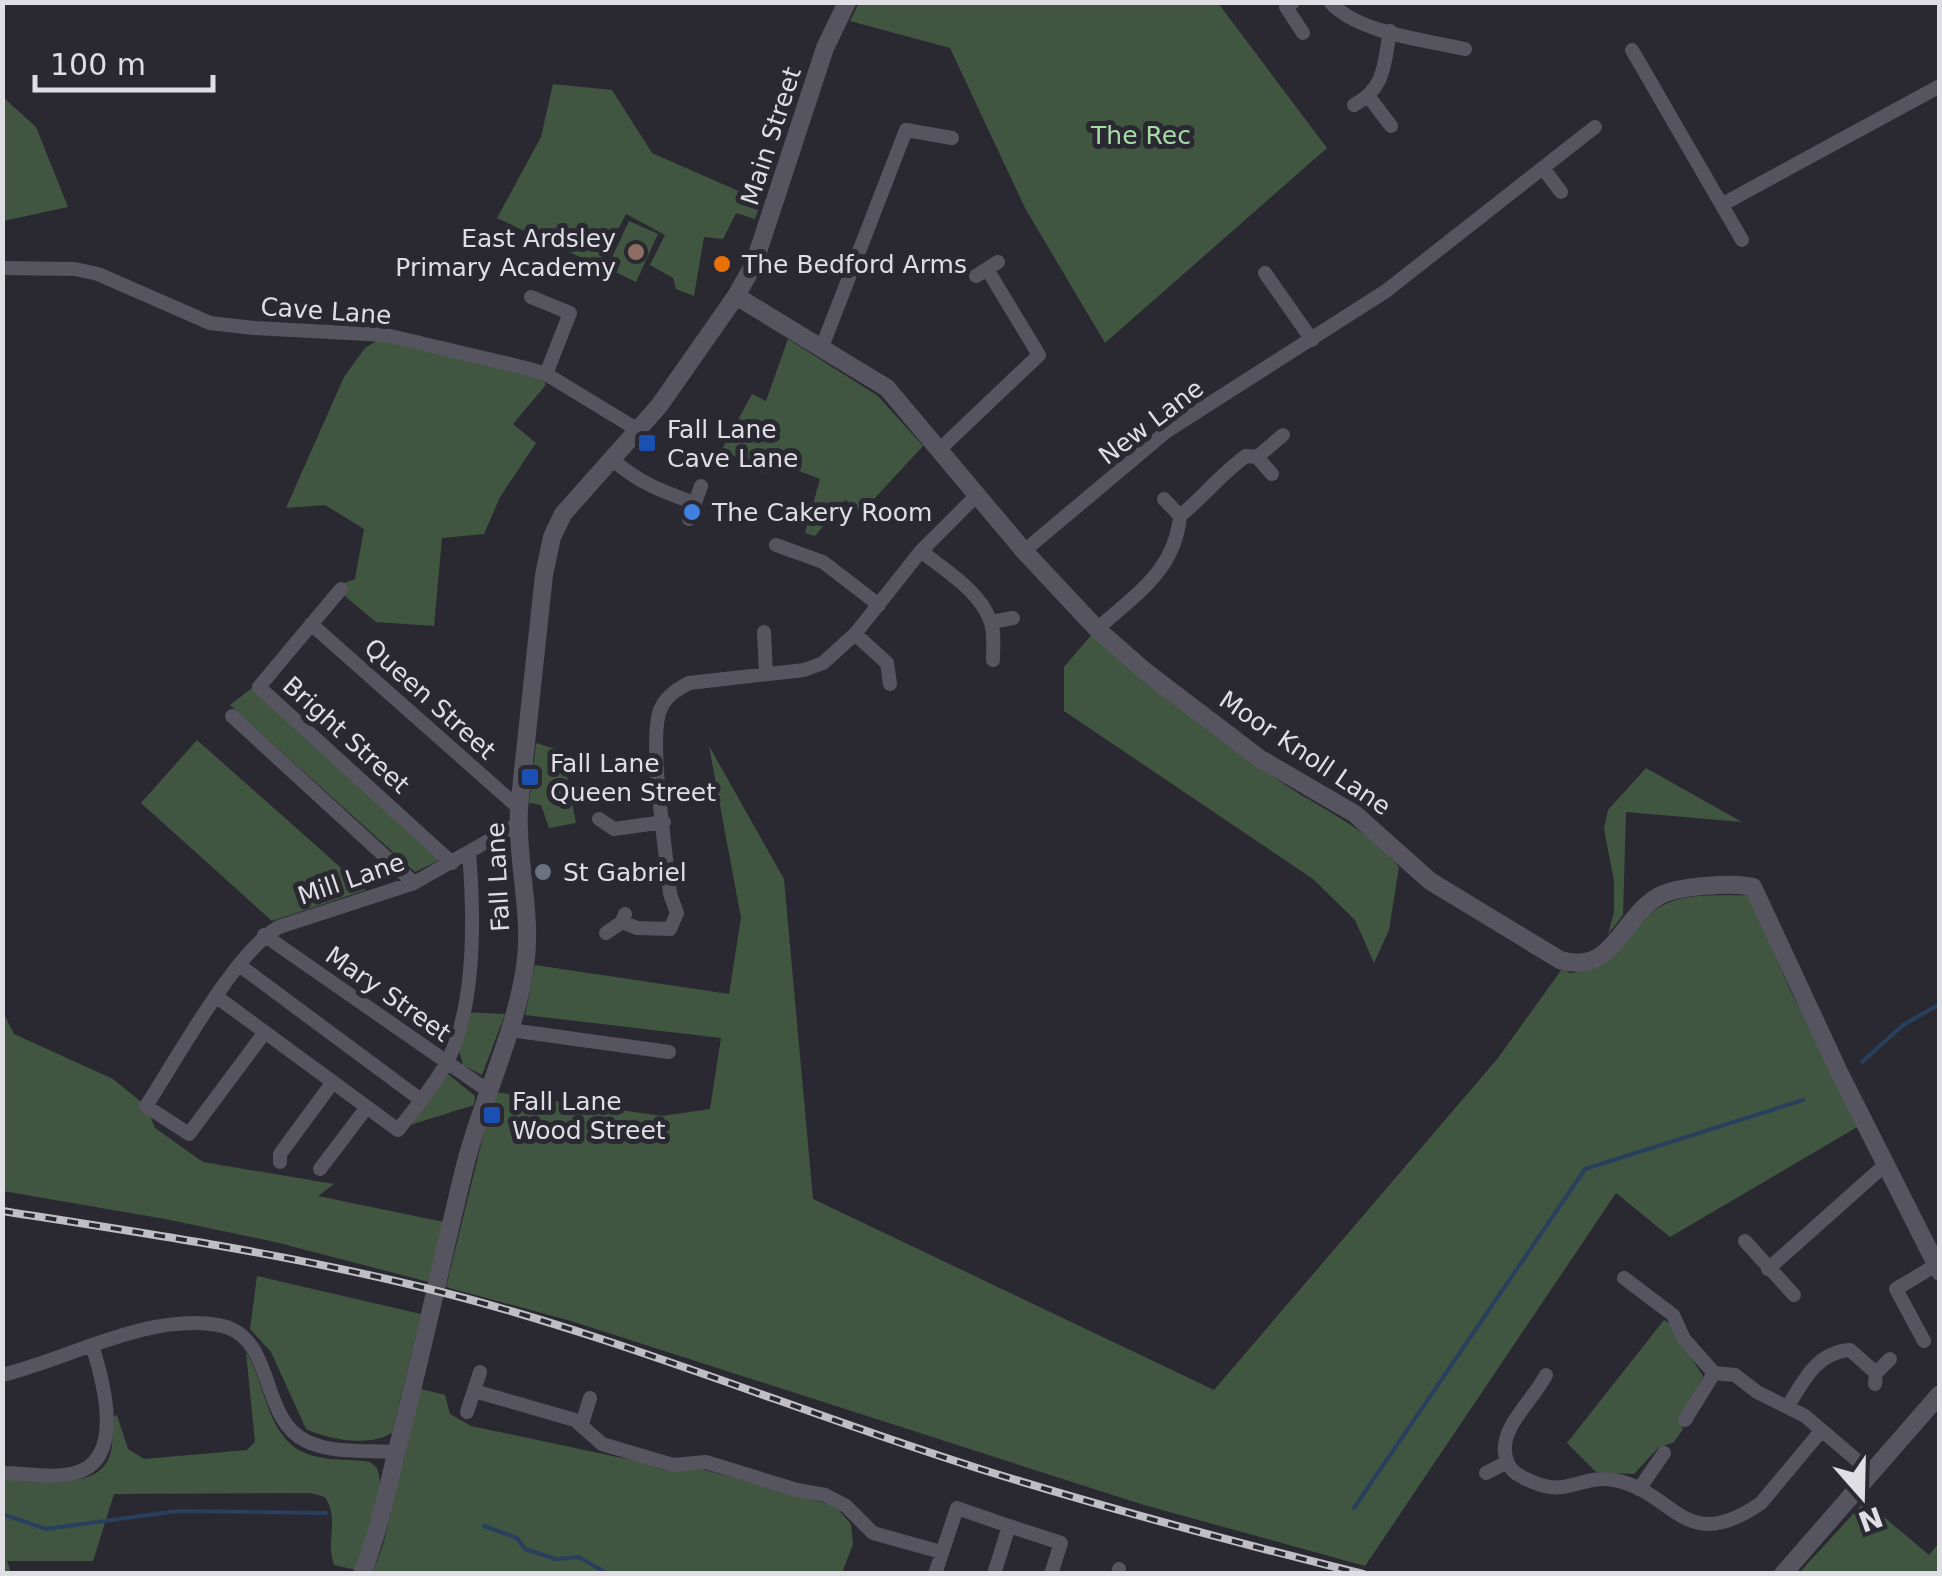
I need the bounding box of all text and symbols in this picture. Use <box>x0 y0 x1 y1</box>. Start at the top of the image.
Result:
scale bar <box>35 30 212 92</box>
text: 100 m <box>50 47 146 82</box>
street label: Main Street <box>735 63 807 209</box>
park label: The Rec <box>1090 121 1191 150</box>
place label: East Ardsley Primary Academy <box>395 224 616 282</box>
marker: East Ardsley Primary Academy <box>625 241 647 263</box>
place label: The Bedford Arms <box>741 250 967 279</box>
marker: The Bedford Arms <box>711 253 733 275</box>
street label: Cave Lane <box>259 292 393 330</box>
street label: New Lane <box>1093 373 1209 471</box>
place label: Fall Lane Cave Lane <box>667 415 798 473</box>
marker: Fall Lane Cave Lane <box>636 432 658 454</box>
place label: The Cakery Room <box>711 498 932 527</box>
marker: The Cakery Room <box>681 501 703 523</box>
street label: Queen Street <box>359 633 502 765</box>
street label: Bright Street <box>277 671 415 799</box>
street label: Moor Knoll Lane <box>1214 685 1396 821</box>
place label: Fall Lane Queen Street <box>550 749 716 807</box>
marker: Fall Lane Queen Street <box>519 766 541 788</box>
street label: Fall Lane <box>481 821 515 933</box>
street label: Mill Lane <box>294 847 408 911</box>
place label: St Gabriel <box>563 858 687 887</box>
marker: St Gabriel <box>532 861 554 883</box>
street label: Mary Street <box>320 940 456 1048</box>
place label: Fall Lane Wood Street <box>512 1087 666 1145</box>
marker: Fall Lane Wood Street <box>481 1104 503 1126</box>
north arrow <box>1812 1446 1912 1546</box>
text: N <box>1854 1500 1887 1539</box>

